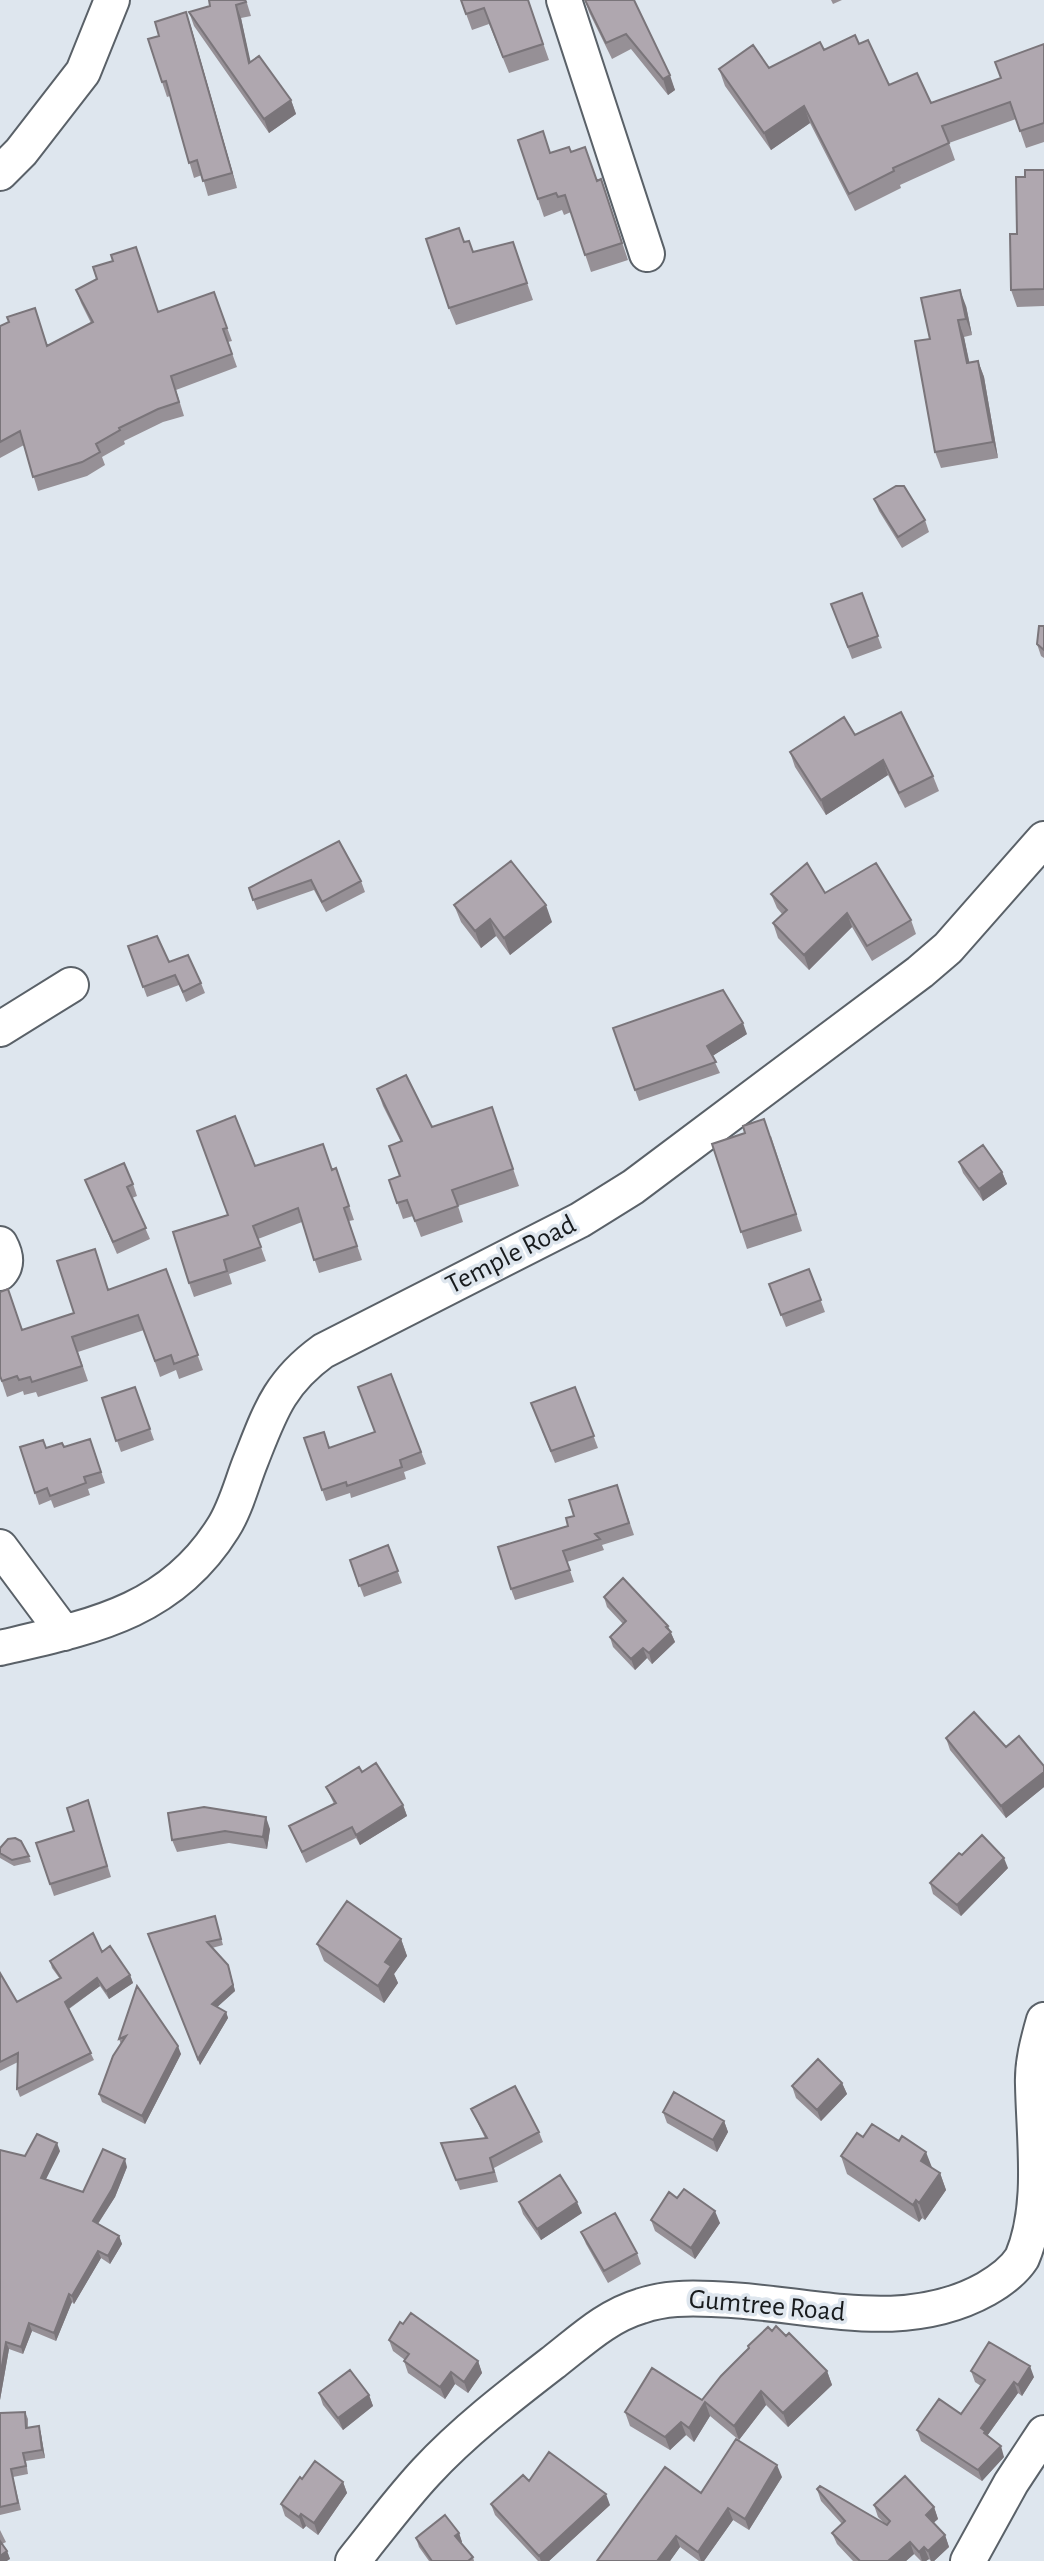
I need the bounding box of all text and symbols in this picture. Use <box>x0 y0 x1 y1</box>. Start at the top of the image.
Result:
street label: Temple Road <box>442 1210 580 1300</box>
street label: Gumtree Road <box>688 2285 846 2327</box>

